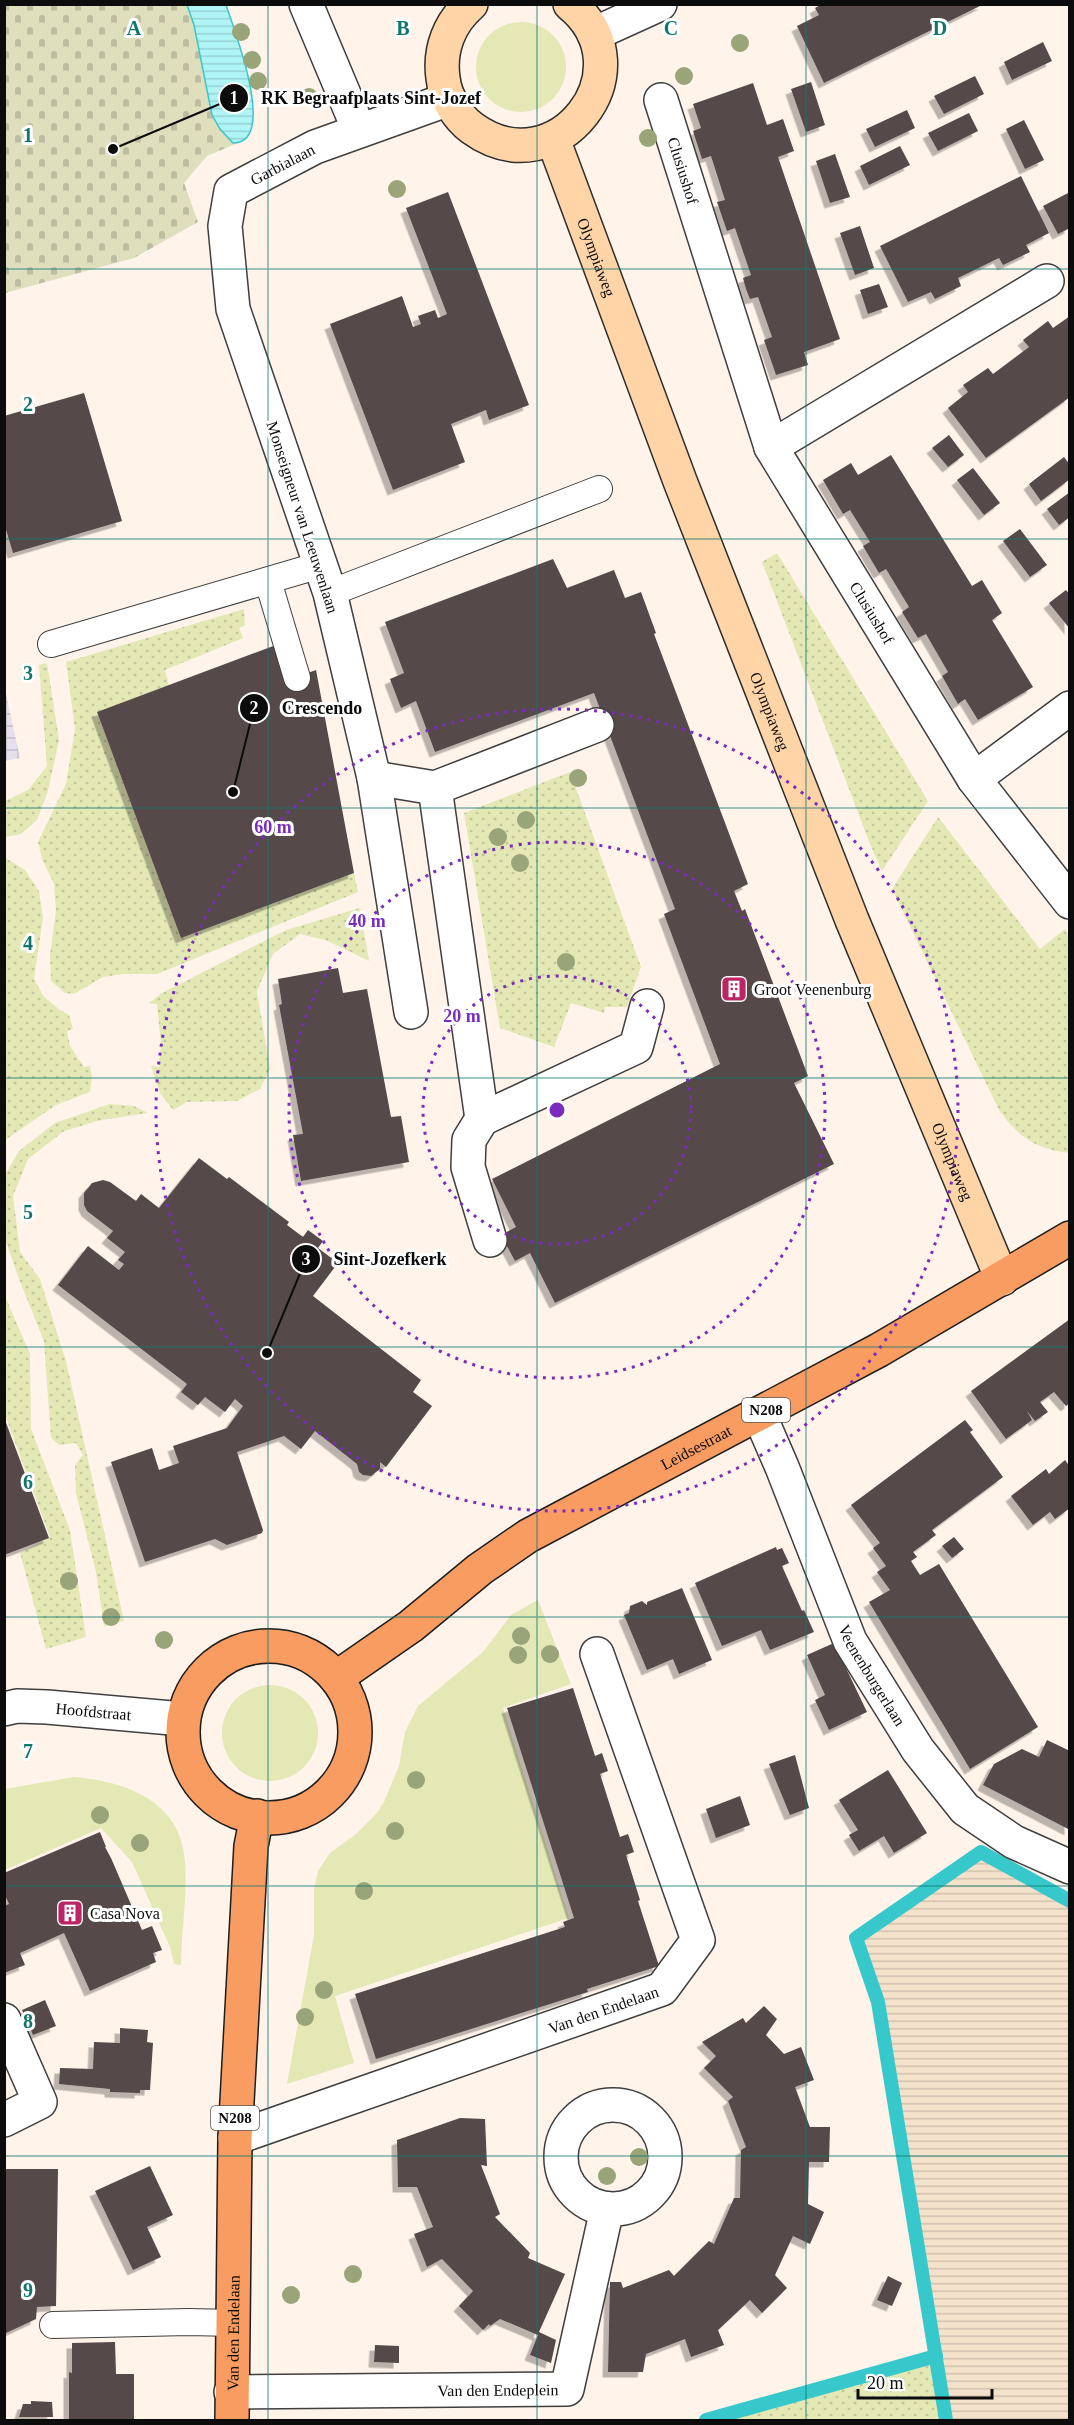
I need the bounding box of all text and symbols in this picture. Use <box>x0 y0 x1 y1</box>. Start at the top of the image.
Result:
text: A <box>127 17 142 39</box>
text: B <box>396 17 410 39</box>
text: C <box>664 17 678 39</box>
text: D <box>933 17 947 39</box>
callout: RK Begraafplaats Sint-Jozef <box>219 80 493 116</box>
text: 1 <box>230 88 239 108</box>
text: RK Begraafplaats Sint-Jozef <box>261 88 482 108</box>
text: 1 <box>23 124 33 146</box>
street label: Clusiushof <box>664 135 702 207</box>
street label: Garbialaan <box>247 141 318 188</box>
street label: Olympiaweg <box>574 216 619 299</box>
text: 2 <box>23 393 33 415</box>
street label: Monseigneur van Leeuwenlaan <box>262 419 342 616</box>
street label: Clusiushof <box>846 579 897 647</box>
text: 3 <box>23 662 33 684</box>
street label: Olympiaweg <box>747 670 793 753</box>
callout: Crescendo <box>239 690 374 726</box>
text: 2 <box>250 698 259 718</box>
text: Crescendo <box>282 698 362 718</box>
text: 60 m <box>254 817 292 837</box>
text: 40 m <box>348 911 386 931</box>
text: 4 <box>23 932 33 954</box>
building icon: Groot Veenenburg <box>719 974 749 1004</box>
place label: Groot Veenenburg <box>754 981 871 999</box>
text: 20 m <box>443 1006 481 1026</box>
centre of rings <box>547 1100 567 1120</box>
street label: Olympiaweg <box>929 1120 976 1203</box>
text: 5 <box>23 1201 33 1223</box>
callout: Sint-Jozefkerk <box>291 1241 458 1277</box>
text: 3 <box>302 1249 311 1269</box>
text: Sint-Jozefkerk <box>334 1249 446 1269</box>
road number: N208 <box>742 1398 790 1422</box>
street label: Leidsestraat <box>658 1422 735 1473</box>
text: 6 <box>23 1471 33 1493</box>
street label: Veenenburgerlaan <box>835 1622 909 1729</box>
street label: Hoofdstraat <box>55 1700 132 1723</box>
text: 7 <box>23 1740 33 1762</box>
building icon: Casa Nova <box>55 1898 85 1928</box>
place label: Casa Nova <box>90 1905 160 1922</box>
street label: Van den Endelaan <box>546 1983 661 2037</box>
text: 8 <box>23 2010 33 2032</box>
road number: N208 <box>211 2106 259 2130</box>
street label: Van den Endelaan <box>224 2275 243 2391</box>
text: 9 <box>23 2279 33 2301</box>
scale bar <box>858 2362 992 2400</box>
text: 20 m <box>867 2373 904 2393</box>
street label: Van den Endeplein <box>437 2381 559 2399</box>

